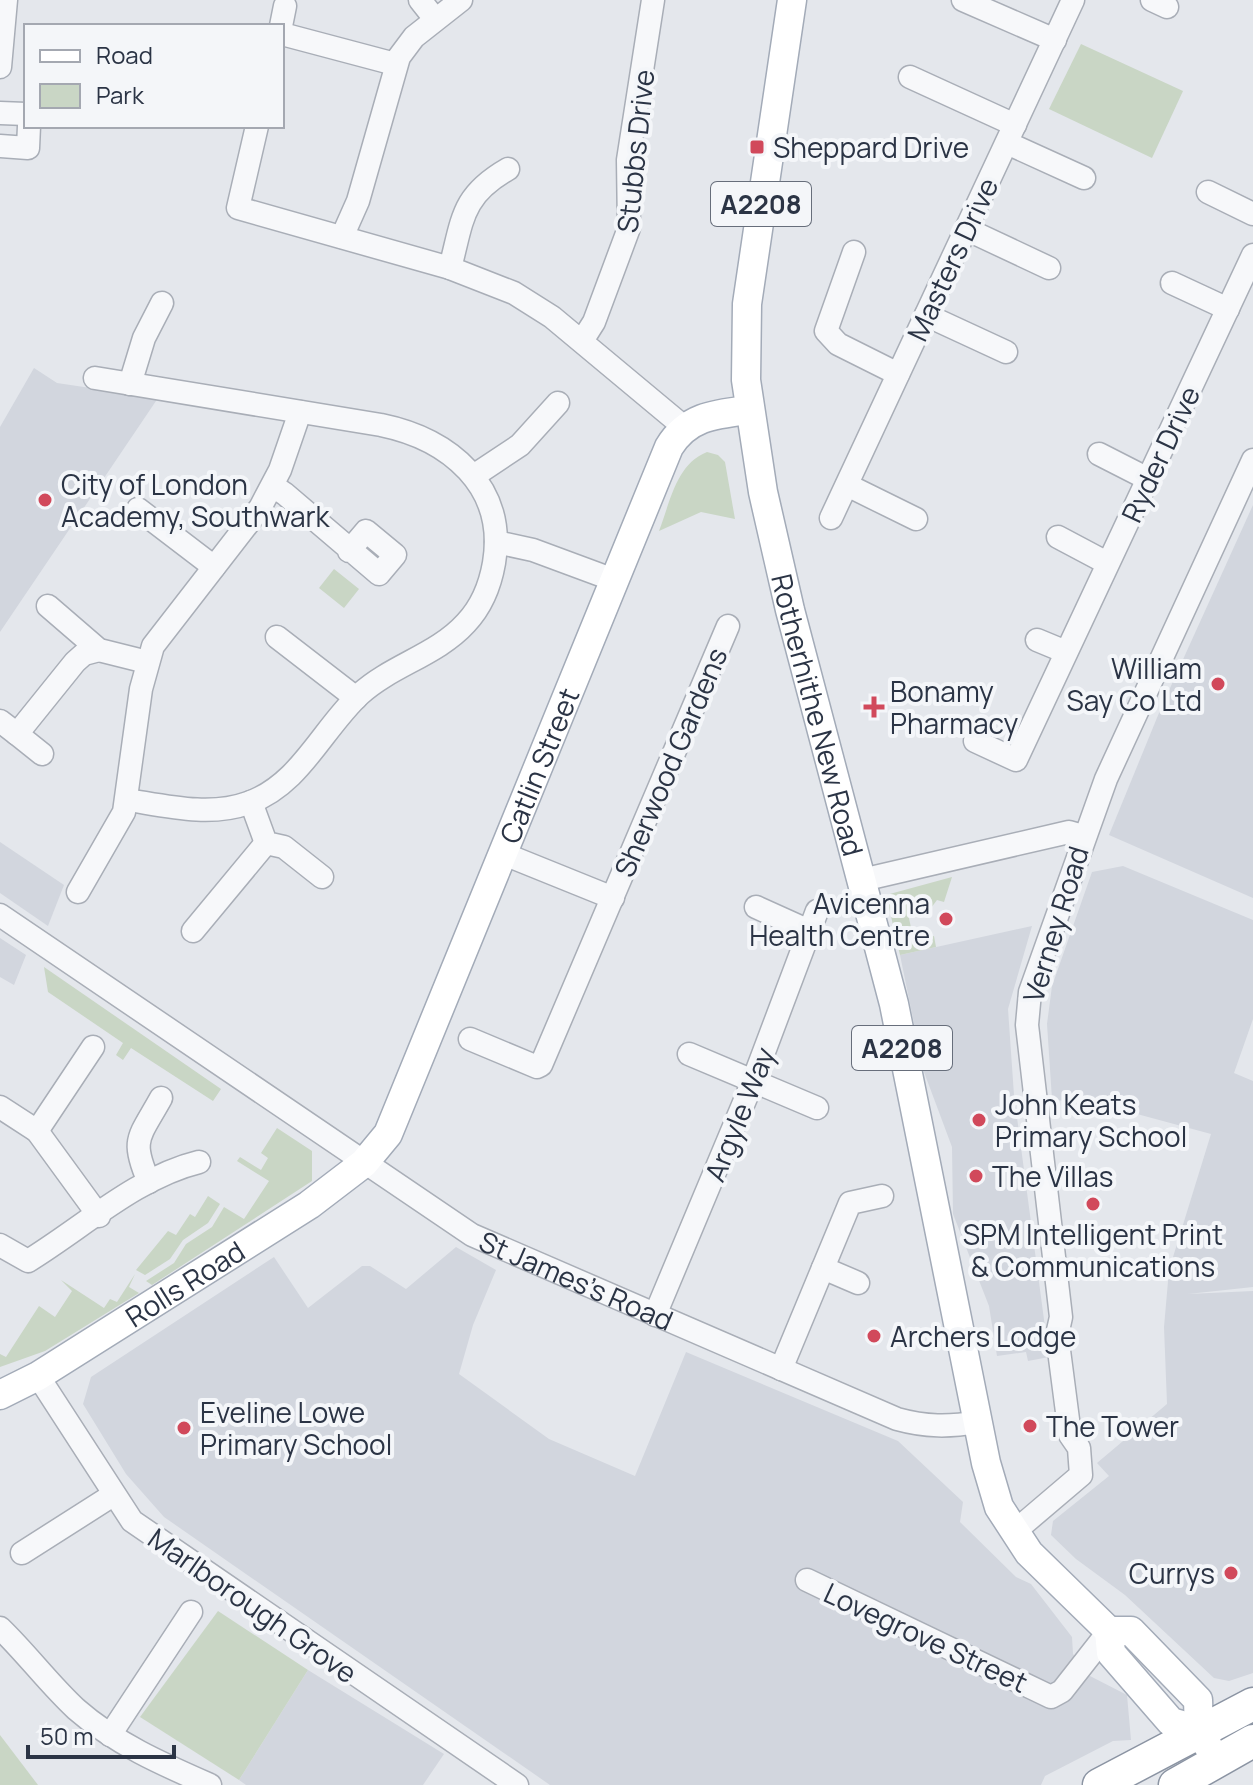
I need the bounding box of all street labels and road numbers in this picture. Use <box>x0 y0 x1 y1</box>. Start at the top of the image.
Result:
street label: Stubbs Drive <box>608 68 662 234</box>
street label: Masters Drive <box>898 171 1006 347</box>
road number: A2208 <box>711 182 811 226</box>
street label: Ryder Drive <box>1112 380 1208 528</box>
street label: Rotherhithe New Road <box>763 570 873 860</box>
street label: Sherwood Gardens <box>605 642 735 882</box>
street label: Catlin Street <box>490 682 587 849</box>
street label: Verney Road <box>1013 841 1097 1007</box>
road number: A2208 <box>852 1026 952 1070</box>
street label: Argyle Way <box>695 1041 783 1187</box>
street label: St James's Road <box>474 1222 679 1339</box>
street label: Rolls Road <box>118 1232 252 1335</box>
street label: Marlborough Grove <box>141 1519 365 1691</box>
street label: Lovegrove Street <box>818 1573 1034 1701</box>

